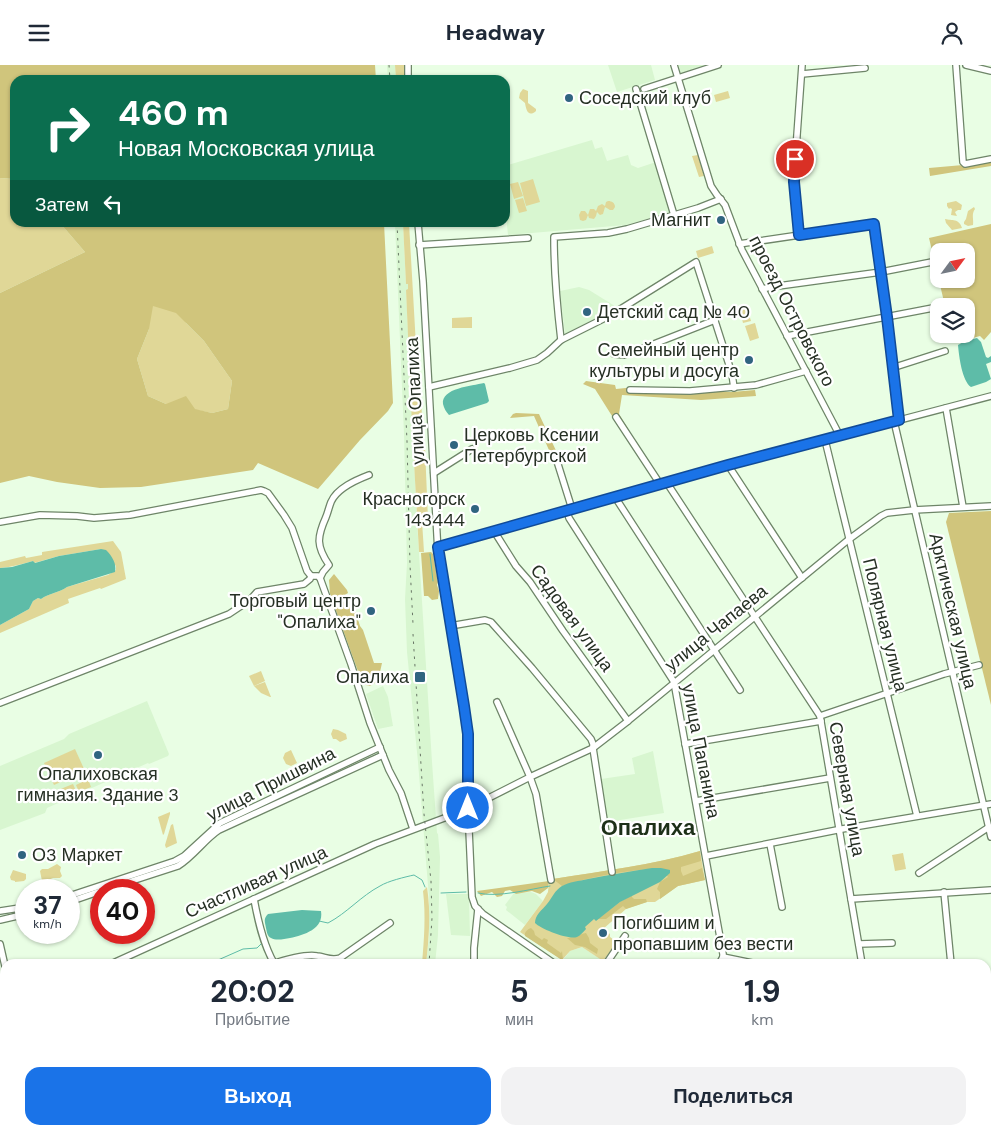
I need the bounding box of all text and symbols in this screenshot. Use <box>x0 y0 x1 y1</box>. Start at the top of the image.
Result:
text: Headway <box>446 18 545 47</box>
icon: menu <box>25 19 53 47</box>
icon: person <box>938 19 966 47</box>
place label: Соседский клуб <box>579 86 711 110</box>
text: 460 m <box>118 90 229 136</box>
marker: Соседский клуб <box>563 92 575 104</box>
icon: right <box>35 95 100 160</box>
text: Новая Московская улица <box>118 134 375 163</box>
pin <box>774 138 816 180</box>
icon: arrive <box>781 145 809 173</box>
icon: left <box>99 190 127 218</box>
text: Затем <box>35 192 89 217</box>
place label: Магнит <box>651 208 711 232</box>
marker: Магнит <box>715 214 727 226</box>
street label: проезд Островского <box>744 231 840 391</box>
north arrow <box>930 243 975 287</box>
map controls <box>930 243 975 343</box>
button: layers <box>930 298 975 343</box>
place label: Детский сад № 40 <box>597 300 750 324</box>
marker: Детский сад № 40 <box>581 306 593 318</box>
street label: улица Опалиха <box>400 336 430 465</box>
place label: Семейный центр культуры и досуга <box>589 338 740 383</box>
marker: Семейный центр культуры и досуга <box>743 354 755 366</box>
place label: Церковь Ксении Петербургской <box>464 423 599 468</box>
marker: Церковь Ксении Петербургской <box>448 439 460 451</box>
place label: Красногорск 143444 <box>362 487 465 532</box>
marker: Красногорск 143444 <box>469 503 481 515</box>
street label: Арктическая улица <box>923 531 983 692</box>
street label: Полярная улица <box>857 556 913 695</box>
street label: Садовая улица <box>525 560 620 677</box>
street label: улица Чапаева <box>660 579 773 677</box>
place label: Торговый центр "Опалиха" <box>230 589 361 634</box>
marker: Торговый центр "Опалиха" <box>365 605 377 617</box>
place label: Опалиха <box>336 665 410 689</box>
marker: Опалиха <box>413 670 427 684</box>
street label: улица Папанина <box>676 681 726 821</box>
street label: Северная улица <box>823 720 871 859</box>
street label: улица Пришвина <box>203 741 340 827</box>
marker: Опалиховская гимназия. Здание 3 <box>92 749 104 761</box>
place label: Опалиховская гимназия. Здание 3 <box>17 762 179 807</box>
position arrow <box>441 781 493 833</box>
district label: Опалиха <box>601 813 696 842</box>
street label: Счастливая улица <box>181 840 332 924</box>
place label: О3 Маркет <box>32 843 122 867</box>
marker: О3 Маркет <box>16 849 28 861</box>
speed limit sign: 40 <box>90 879 155 944</box>
text: 37 <box>33 889 62 922</box>
place label: Погибшим и пропавшим без вести <box>613 911 793 956</box>
text: km/h <box>33 916 62 932</box>
marker: Погибшим и пропавшим без вести <box>597 927 609 939</box>
text: 20:02 <box>210 972 295 1011</box>
text: 5 <box>510 972 529 1011</box>
text: 1.9 <box>744 972 781 1011</box>
text: Прибытие <box>215 1009 290 1030</box>
text: мин <box>505 1009 534 1030</box>
text: km <box>751 1009 773 1030</box>
button: Выход <box>25 1067 491 1125</box>
button: Поделиться <box>501 1067 966 1125</box>

